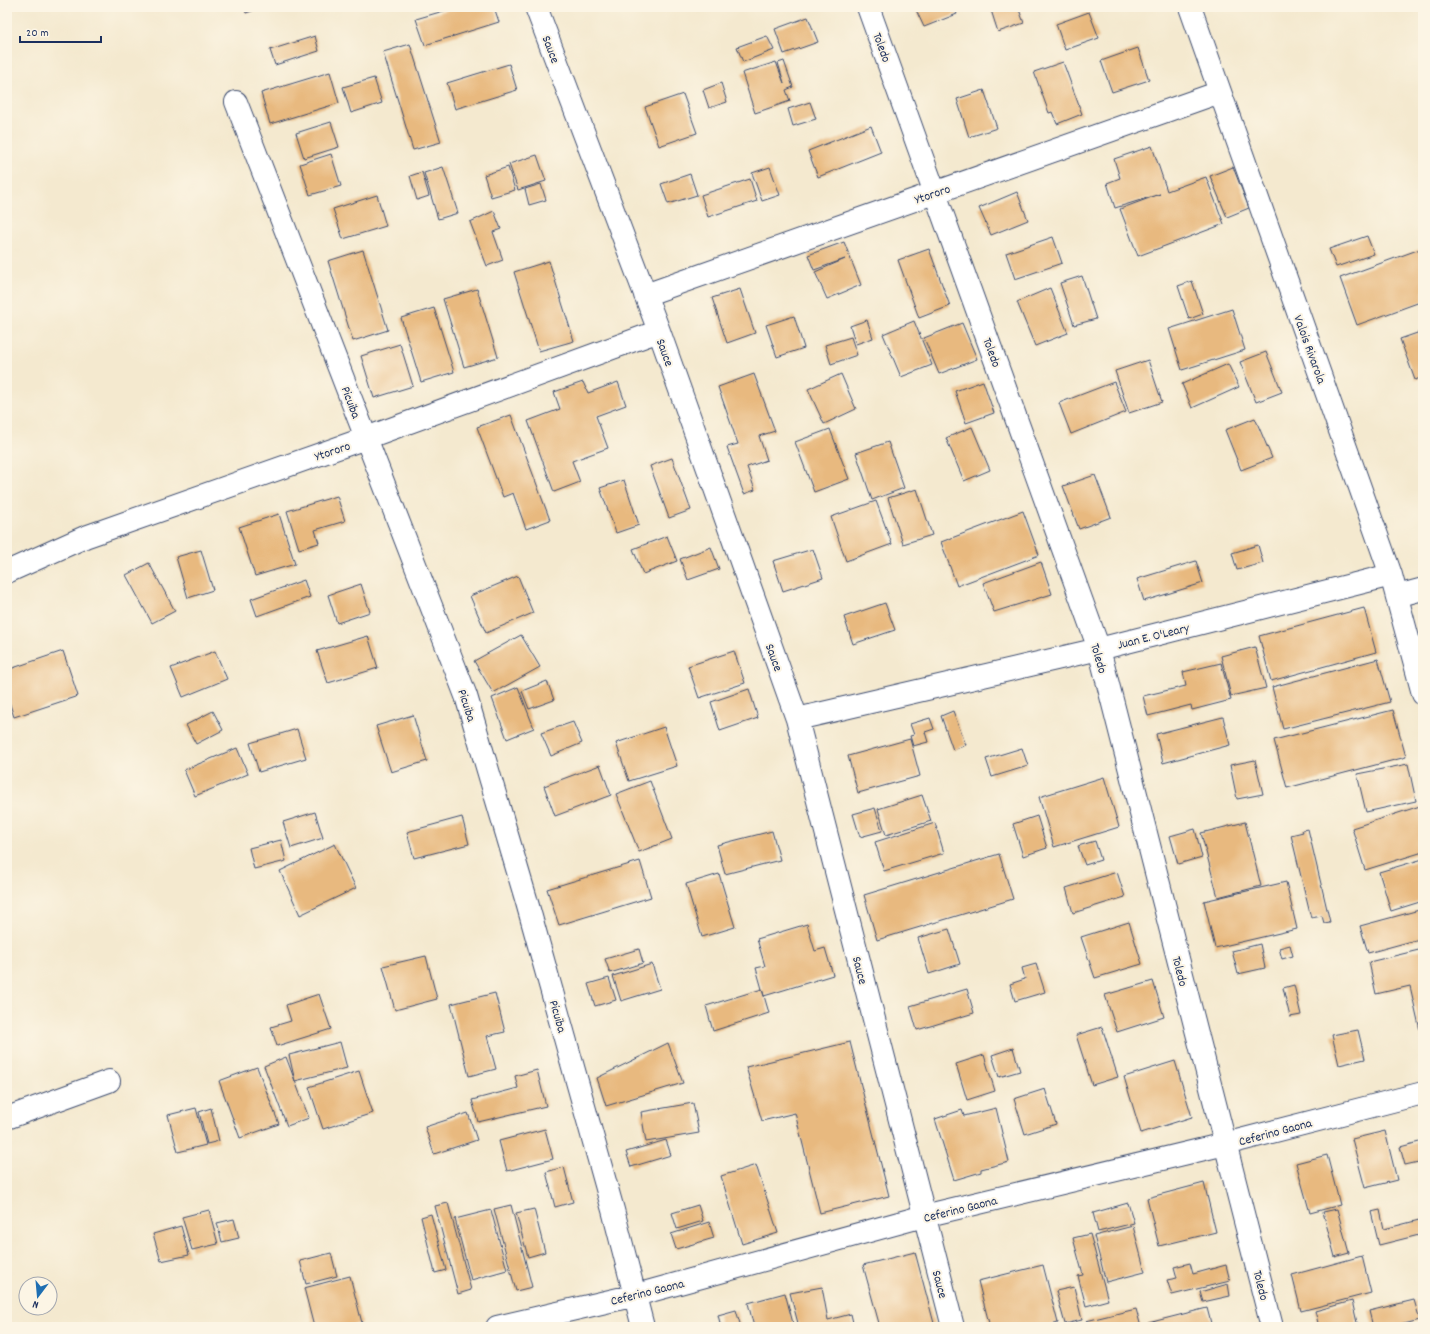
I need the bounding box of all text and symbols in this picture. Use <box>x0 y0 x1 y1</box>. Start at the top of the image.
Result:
scale bar <box>20 18 101 44</box>
text: 20 m <box>26 25 49 42</box>
street label: Toledo <box>867 30 895 66</box>
street label: Sauce <box>536 33 564 67</box>
street label: Ytororo <box>912 180 953 210</box>
street label: Valois Rivarola <box>1287 313 1330 388</box>
street label: Toledo <box>977 335 1005 371</box>
street label: Sauce <box>650 336 678 370</box>
street label: Picuiba <box>335 384 365 423</box>
street label: Ytororo <box>312 437 353 467</box>
street label: Juan E. O'Leary <box>1116 619 1192 656</box>
street label: Sauce <box>759 641 787 675</box>
street label: Toledo <box>1084 641 1111 676</box>
street label: Picuiba <box>451 687 480 725</box>
street label: Sauce <box>846 955 871 987</box>
street label: Toledo <box>1166 955 1192 989</box>
street label: Picuiba <box>543 998 571 1036</box>
street label: Ceferino Gaona <box>1237 1114 1315 1152</box>
street label: Ceferino Gaona <box>922 1192 1000 1229</box>
street label: Sauce <box>926 1268 952 1301</box>
street label: Toledo <box>1247 1269 1273 1303</box>
street label: Ceferino Gaona <box>609 1275 687 1312</box>
north arrow <box>18 1276 58 1316</box>
text: N <box>30 1295 41 1312</box>

